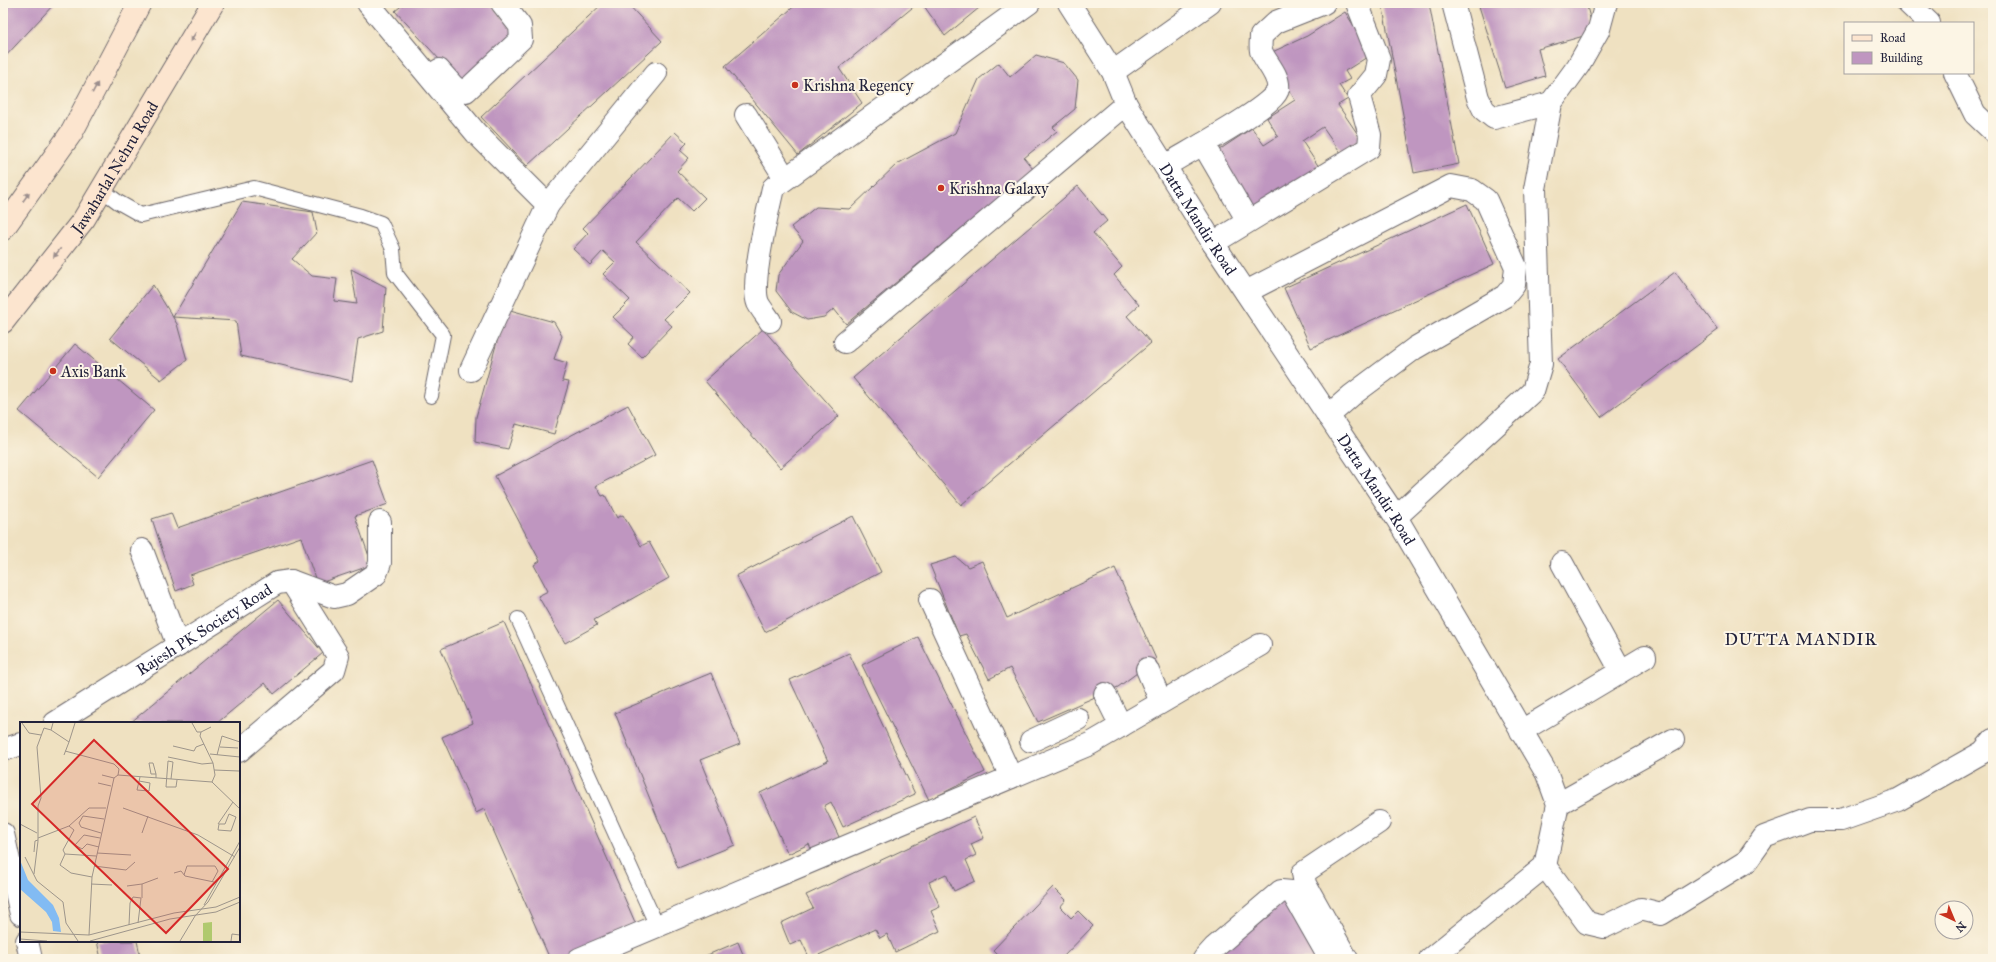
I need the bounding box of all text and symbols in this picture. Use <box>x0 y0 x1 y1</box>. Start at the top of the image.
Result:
legend <box>1844 22 1974 74</box>
one-way arrow <box>189 31 196 43</box>
text: Road <box>1880 31 1906 45</box>
text: Building <box>1880 51 1923 66</box>
place label: Krishna Regency <box>803 76 914 96</box>
marker: Krishna Regency <box>790 80 800 90</box>
one-way arrow <box>92 82 99 94</box>
street label: Jawaharlal Nehru Road <box>66 98 162 240</box>
street label: Datta Mandir Road <box>1155 160 1241 279</box>
place label: Krishna Galaxy <box>949 179 1049 198</box>
marker: Krishna Galaxy <box>936 183 946 193</box>
one-way arrow <box>22 192 30 202</box>
one-way arrow <box>53 248 62 259</box>
place label: Axis Bank <box>60 362 127 381</box>
marker: Axis Bank <box>48 366 58 376</box>
street label: Datta Mandir Road <box>1333 430 1419 548</box>
street label: Rajesh PK Society Road <box>133 580 275 679</box>
district label: DUTTA MANDIR <box>1725 629 1877 650</box>
inset map <box>20 722 240 942</box>
north arrow <box>1934 900 1974 940</box>
text: N <box>1952 919 1968 935</box>

